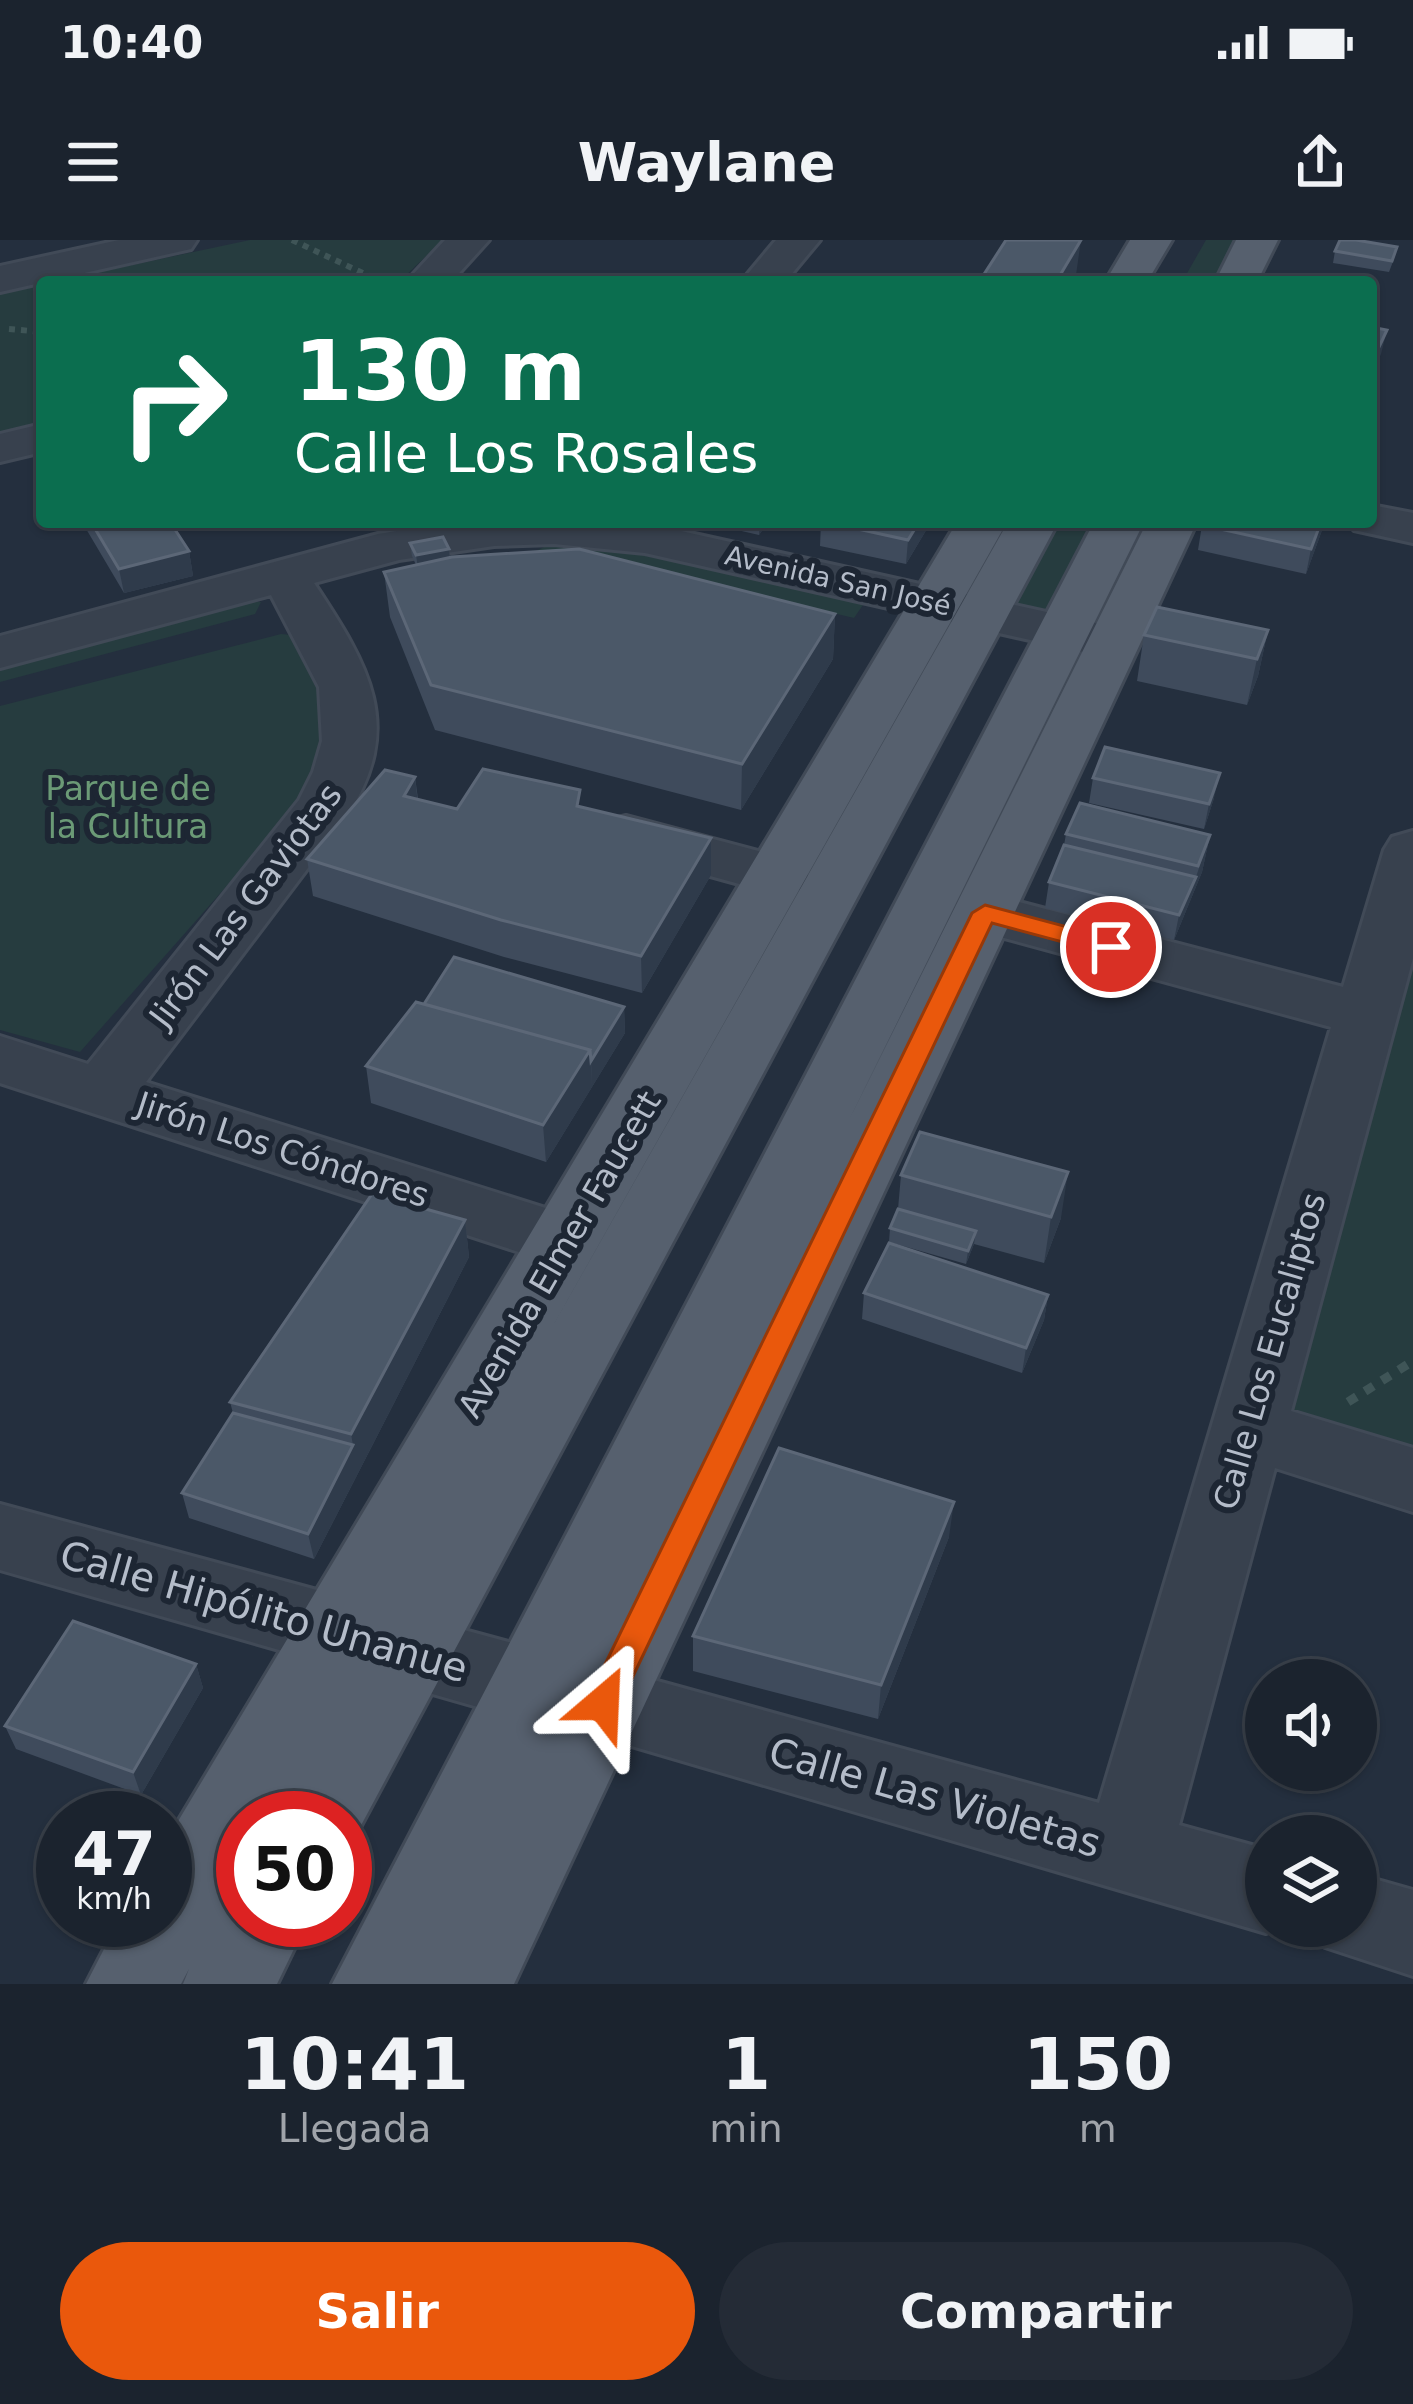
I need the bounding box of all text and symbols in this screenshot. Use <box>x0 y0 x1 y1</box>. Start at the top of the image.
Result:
text: 10:40 <box>60 16 203 69</box>
icon: menu <box>60 129 126 195</box>
icon: share <box>1287 129 1353 195</box>
text: Waylane <box>578 131 835 194</box>
text: 130 m <box>294 322 586 420</box>
icon: right <box>96 324 252 480</box>
text: Calle Los Rosales <box>294 422 758 485</box>
street label: Avenida San José <box>722 539 954 622</box>
park label: Parque de la Cultura <box>45 769 211 846</box>
street label: Jirón Las Gaviotas <box>140 776 350 1036</box>
pin <box>1060 896 1162 998</box>
icon: arrive <box>1078 914 1144 980</box>
street label: Jirón Los Cóndores <box>130 1083 434 1215</box>
street label: Avenida Elmer Faucett <box>450 1084 669 1424</box>
street label: Calle Los Eucaliptos <box>1206 1188 1333 1514</box>
street label: Calle Hipólito Unanue <box>55 1532 473 1691</box>
position arrow <box>540 1640 666 1766</box>
map controls <box>1245 1659 1377 1947</box>
button: sound <box>1245 1659 1377 1791</box>
street label: Calle Las Violetas <box>764 1729 1106 1866</box>
speed limit sign: 50 <box>216 1791 372 1947</box>
button: layers <box>1245 1815 1377 1947</box>
text: 47 <box>72 1819 156 1889</box>
text: km/h <box>76 1881 152 1916</box>
text: 10:41 <box>240 2022 469 2106</box>
text: 1 <box>721 2022 771 2106</box>
text: 150 <box>1023 2022 1173 2106</box>
text: Llegada <box>278 2106 432 2151</box>
text: min <box>709 2106 783 2151</box>
text: m <box>1079 2106 1117 2151</box>
button: Salir <box>60 2242 695 2380</box>
button: Compartir <box>719 2242 1353 2380</box>

